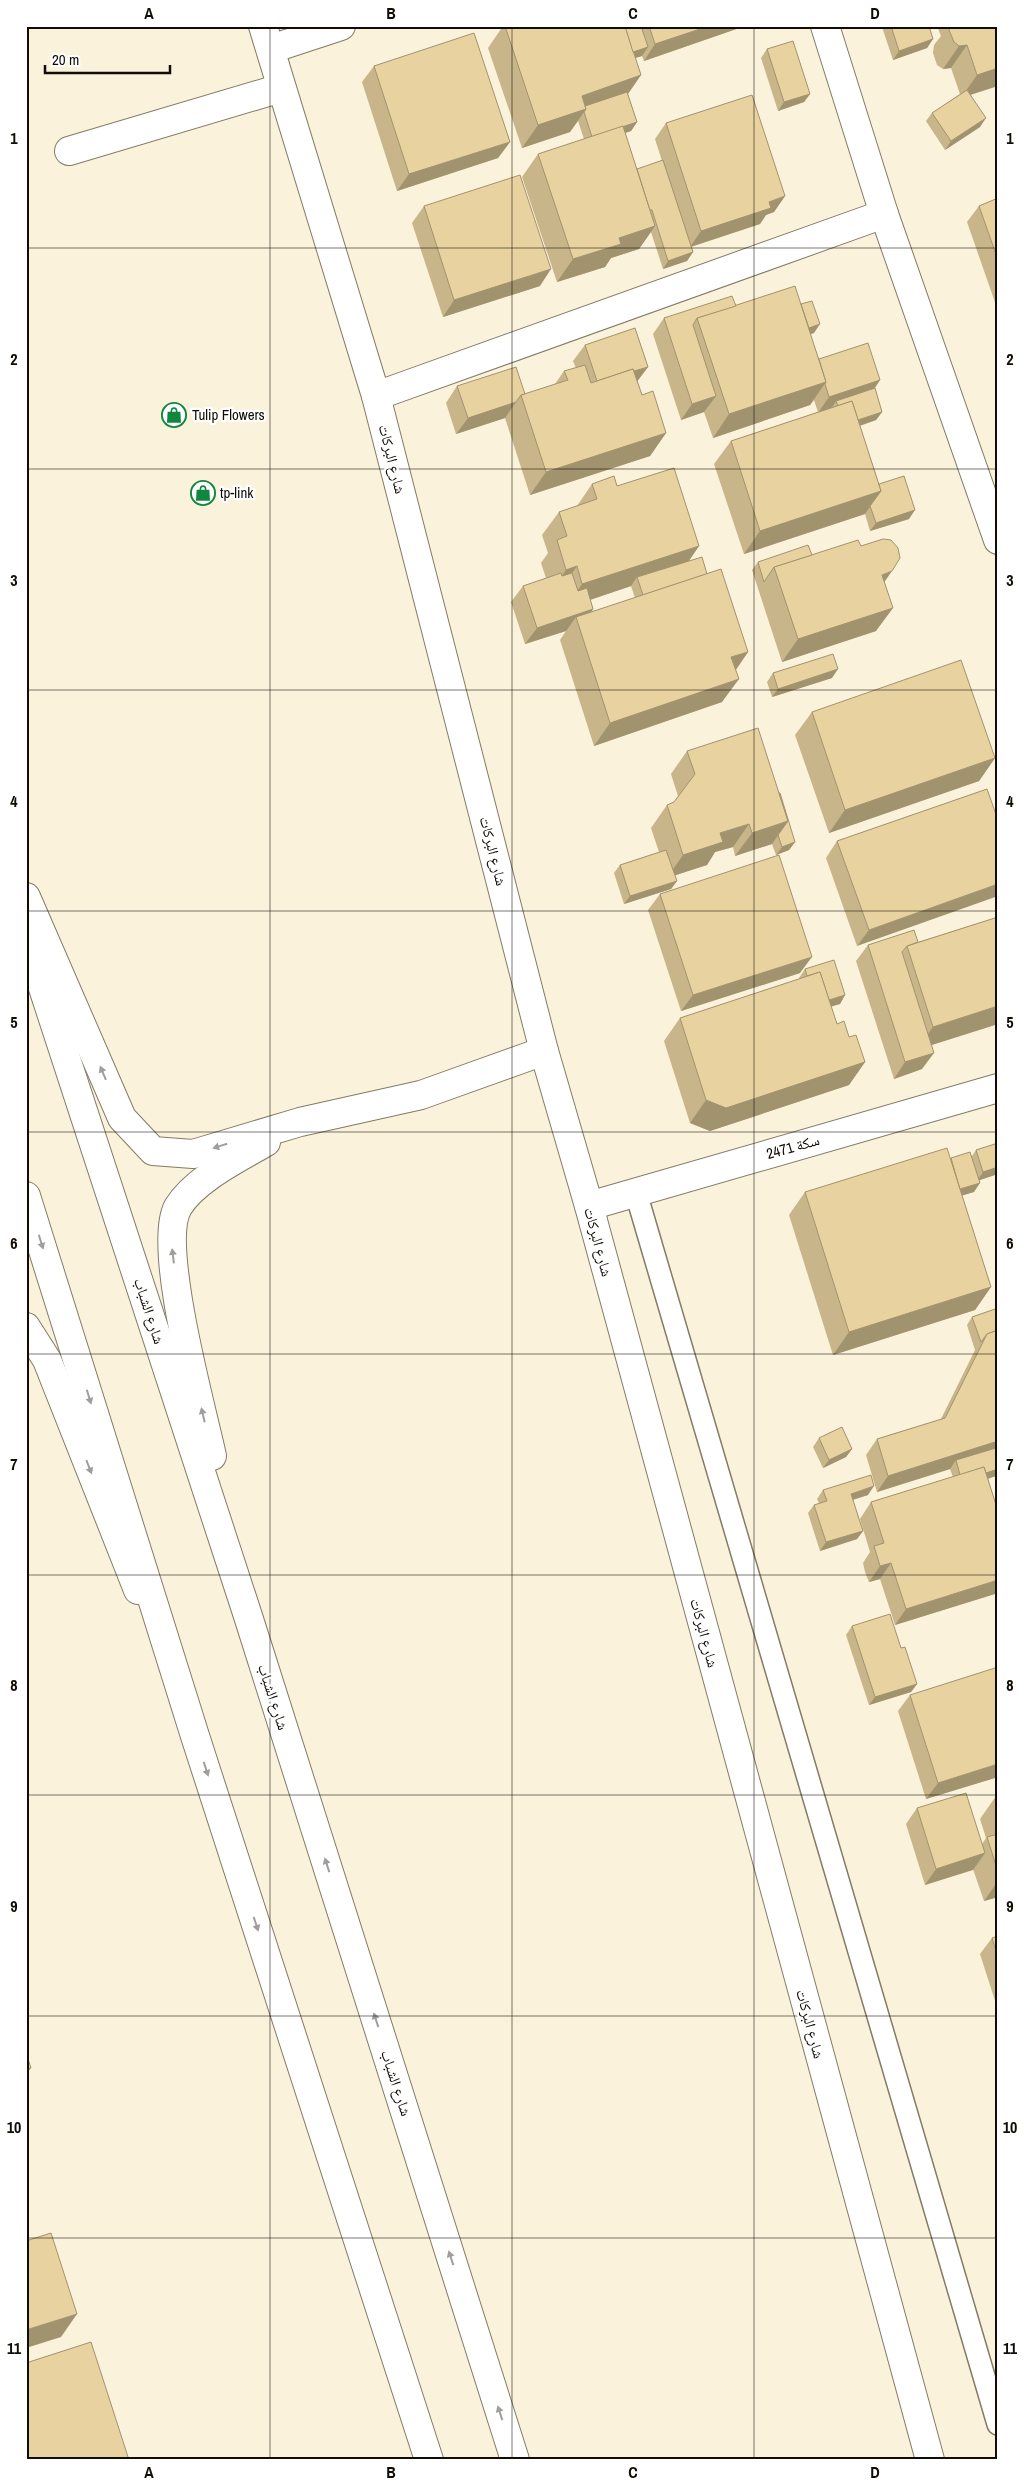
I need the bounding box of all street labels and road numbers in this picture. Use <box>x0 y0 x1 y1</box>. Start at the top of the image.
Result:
street label: شارع البركات <box>374 422 411 496</box>
street label: شارع البركات <box>475 814 512 888</box>
street label: سكة 2471 <box>764 1129 822 1164</box>
street label: شارع البركات <box>579 1205 618 1279</box>
street label: شارع الشباب <box>129 1275 170 1347</box>
street label: شارع البركات <box>685 1596 724 1670</box>
street label: شارع الشباب <box>253 1661 294 1733</box>
street label: شارع البركات <box>791 1987 830 2061</box>
street label: شارع الشباب <box>376 2047 417 2119</box>

